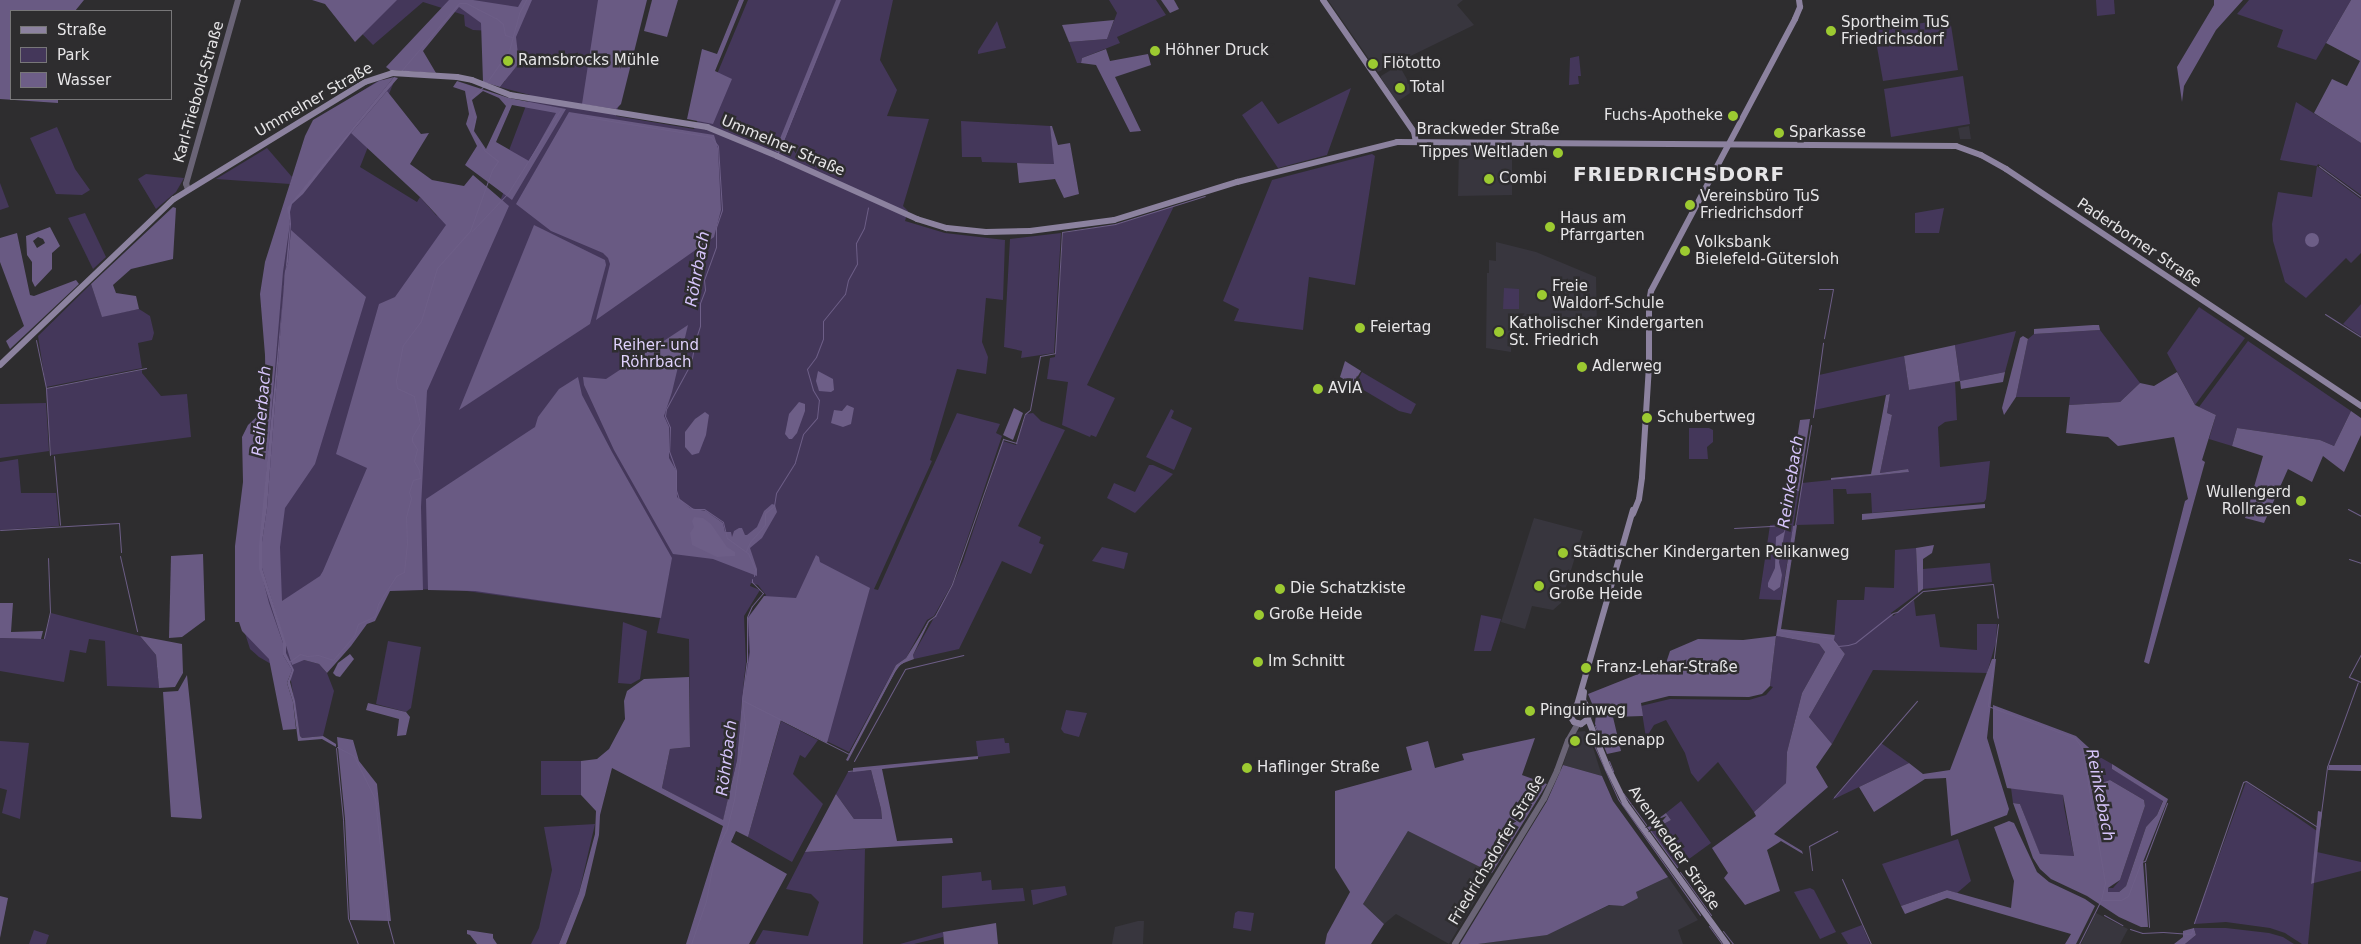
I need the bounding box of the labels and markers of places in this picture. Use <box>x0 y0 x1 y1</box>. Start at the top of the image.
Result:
place label: Sportheim TuS Friedrichsdorf <box>1841 13 1949 48</box>
marker: Sportheim TuS Friedrichsdorf <box>1825 25 1837 37</box>
place label: Höhner Druck <box>1165 42 1269 60</box>
marker: Höhner Druck <box>1149 45 1161 57</box>
place label: Ramsbrocks Mühle <box>518 52 659 70</box>
marker: Ramsbrocks Mühle <box>502 55 514 67</box>
place label: Flötotto <box>1383 55 1441 73</box>
marker: Flötotto <box>1367 58 1379 70</box>
place label: Total <box>1410 79 1445 97</box>
marker: Total <box>1394 82 1406 94</box>
place label: Fuchs-Apotheke <box>1604 107 1723 125</box>
marker: Fuchs-Apotheke <box>1727 110 1739 122</box>
place label: Sparkasse <box>1789 124 1866 142</box>
marker: Sparkasse <box>1773 127 1785 139</box>
place label: Tippes Weltladen <box>1419 144 1548 162</box>
marker: Tippes Weltladen <box>1552 147 1564 159</box>
place label: Combi <box>1499 170 1547 188</box>
marker: Combi <box>1483 173 1495 185</box>
place label: Vereinsbüro TuS Friedrichsdorf <box>1700 187 1820 222</box>
marker: Vereinsbüro TuS Friedrichsdorf <box>1684 199 1696 211</box>
place label: Haus am Pfarrgarten <box>1560 209 1645 244</box>
marker: Haus am Pfarrgarten <box>1544 221 1556 233</box>
place label: Volksbank Bielefeld-Gütersloh <box>1695 233 1839 268</box>
marker: Volksbank Bielefeld-Gütersloh <box>1679 245 1691 257</box>
place label: Freie Waldorf-Schule <box>1552 277 1664 312</box>
marker: Freie Waldorf-Schule <box>1536 289 1548 301</box>
place label: Katholischer Kindergarten St. Friedrich <box>1509 314 1704 349</box>
place label: Feiertag <box>1370 319 1431 337</box>
marker: Feiertag <box>1354 322 1366 334</box>
marker: Katholischer Kindergarten St. Friedrich <box>1493 326 1505 338</box>
place label: Adlerweg <box>1592 358 1662 376</box>
marker: Adlerweg <box>1576 361 1588 373</box>
place label: AVIA <box>1328 380 1362 398</box>
marker: AVIA <box>1312 383 1324 395</box>
place label: Schubertweg <box>1657 409 1756 427</box>
marker: Schubertweg <box>1641 412 1653 424</box>
place label: Wullengerd Rollrasen <box>2206 483 2291 518</box>
marker: Wullengerd Rollrasen <box>2295 495 2307 507</box>
place label: Städtischer Kindergarten Pelikanweg <box>1573 544 1850 562</box>
marker: Städtischer Kindergarten Pelikanweg <box>1557 547 1569 559</box>
place label: Grundschule Große Heide <box>1549 568 1644 603</box>
place label: Die Schatzkiste <box>1290 580 1406 598</box>
marker: Grundschule Große Heide <box>1533 580 1545 592</box>
marker: Die Schatzkiste <box>1274 583 1286 595</box>
place label: Große Heide <box>1269 606 1363 624</box>
marker: Große Heide <box>1253 609 1265 621</box>
place label: Im Schnitt <box>1268 653 1345 671</box>
marker: Im Schnitt <box>1252 656 1264 668</box>
place label: Franz-Lehar-Straße <box>1596 659 1738 677</box>
marker: Franz-Lehar-Straße <box>1580 662 1592 674</box>
place label: Pinguinweg <box>1540 702 1626 720</box>
marker: Pinguinweg <box>1524 705 1536 717</box>
place label: Glasenapp <box>1585 732 1665 750</box>
marker: Glasenapp <box>1569 735 1581 747</box>
place label: Haflinger Straße <box>1257 759 1380 777</box>
marker: Haflinger Straße <box>1241 762 1253 774</box>

